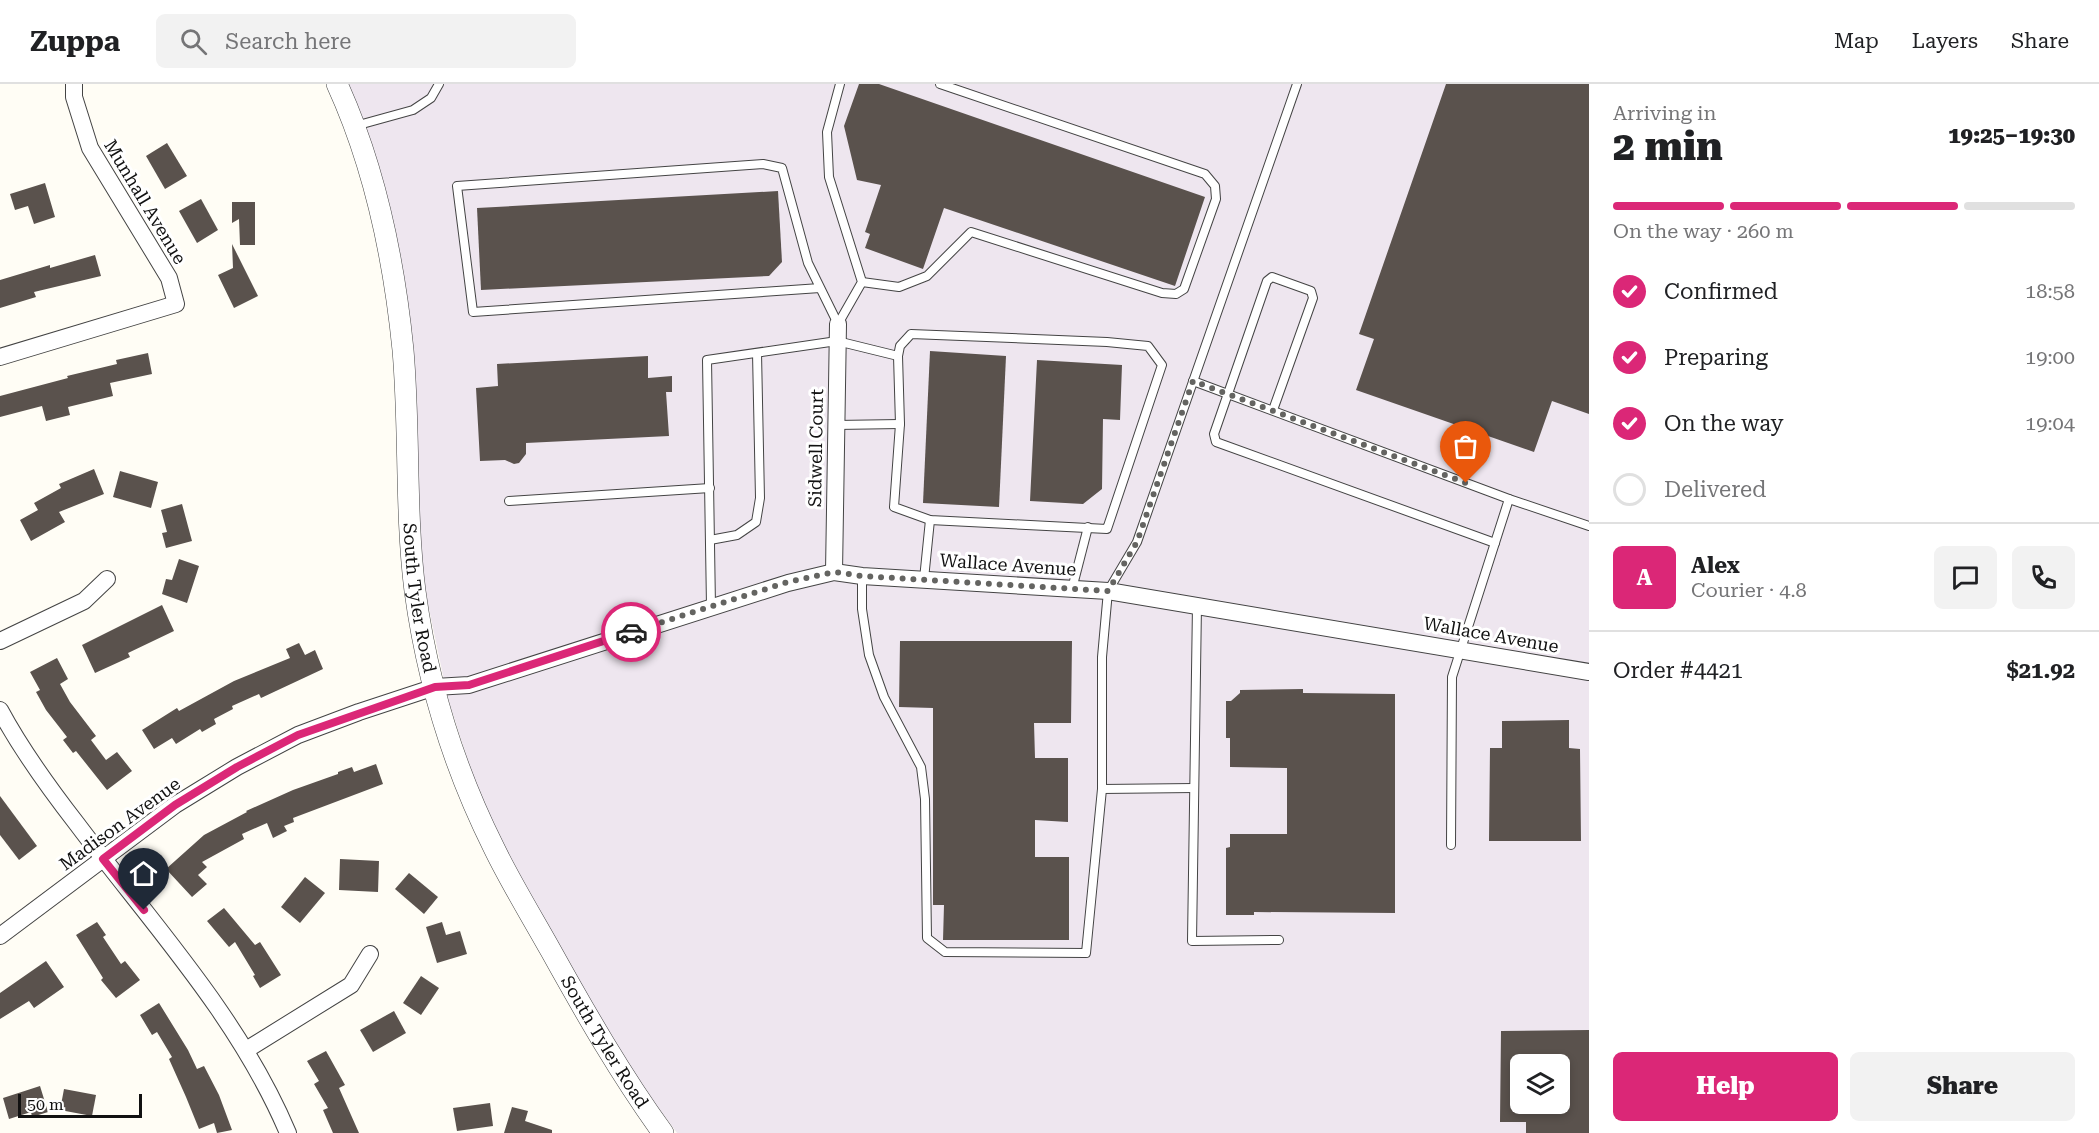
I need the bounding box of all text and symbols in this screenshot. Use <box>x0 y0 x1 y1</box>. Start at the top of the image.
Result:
search box <box>156 14 576 68</box>
text: Zuppa <box>30 25 120 58</box>
icon: search <box>177 25 210 58</box>
text: Search here <box>225 29 351 54</box>
text: Map <box>1834 29 1879 53</box>
text: Layers <box>1912 29 1978 53</box>
text: Share <box>2011 29 2069 53</box>
text: Arriving in <box>1613 101 1716 125</box>
text: 19:25–19:30 <box>1948 123 2075 148</box>
text: 2 min <box>1613 124 1723 170</box>
street label: Munhall Avenue <box>100 136 191 268</box>
text: On the way · 260 m <box>1613 219 1794 243</box>
icon: check <box>1613 275 1646 308</box>
text: Confirmed <box>1664 279 1778 304</box>
text: 18:58 <box>2025 279 2075 303</box>
icon: check <box>1613 341 1646 374</box>
text: Preparing <box>1664 345 1768 370</box>
text: 19:00 <box>2025 345 2075 369</box>
street label: Sidwell Court <box>804 389 827 507</box>
icon: check <box>1613 407 1646 440</box>
text: On the way <box>1664 411 1784 436</box>
text: 19:04 <box>2025 411 2075 435</box>
pin <box>1440 421 1491 483</box>
icon: bag <box>1449 430 1482 463</box>
text: Delivered <box>1664 477 1766 502</box>
street label: South Tyler Road <box>400 522 441 675</box>
button: chat <box>1934 546 1997 609</box>
button: phone <box>2012 546 2075 609</box>
street label: Wallace Avenue <box>939 549 1077 580</box>
text: Alex <box>1691 553 1740 578</box>
text: A <box>1637 565 1652 590</box>
text: Courier · 4.8 <box>1691 578 1807 602</box>
courier <box>601 602 661 662</box>
street label: Wallace Avenue <box>1422 612 1560 657</box>
icon: car <box>615 616 648 649</box>
text: Order #4421 <box>1613 658 1743 683</box>
text: $21.92 <box>2006 658 2075 683</box>
street label: Madison Avenue <box>55 773 184 874</box>
pin <box>118 848 169 910</box>
icon: home <box>127 857 160 890</box>
street label: South Tyler Road <box>557 972 654 1112</box>
button: Help <box>1613 1052 1838 1121</box>
button: Share <box>1850 1052 2075 1121</box>
map controls <box>1510 1054 1570 1114</box>
button: layers <box>1510 1054 1570 1114</box>
scale bar <box>18 1091 142 1118</box>
text: 50 m <box>27 1095 64 1114</box>

